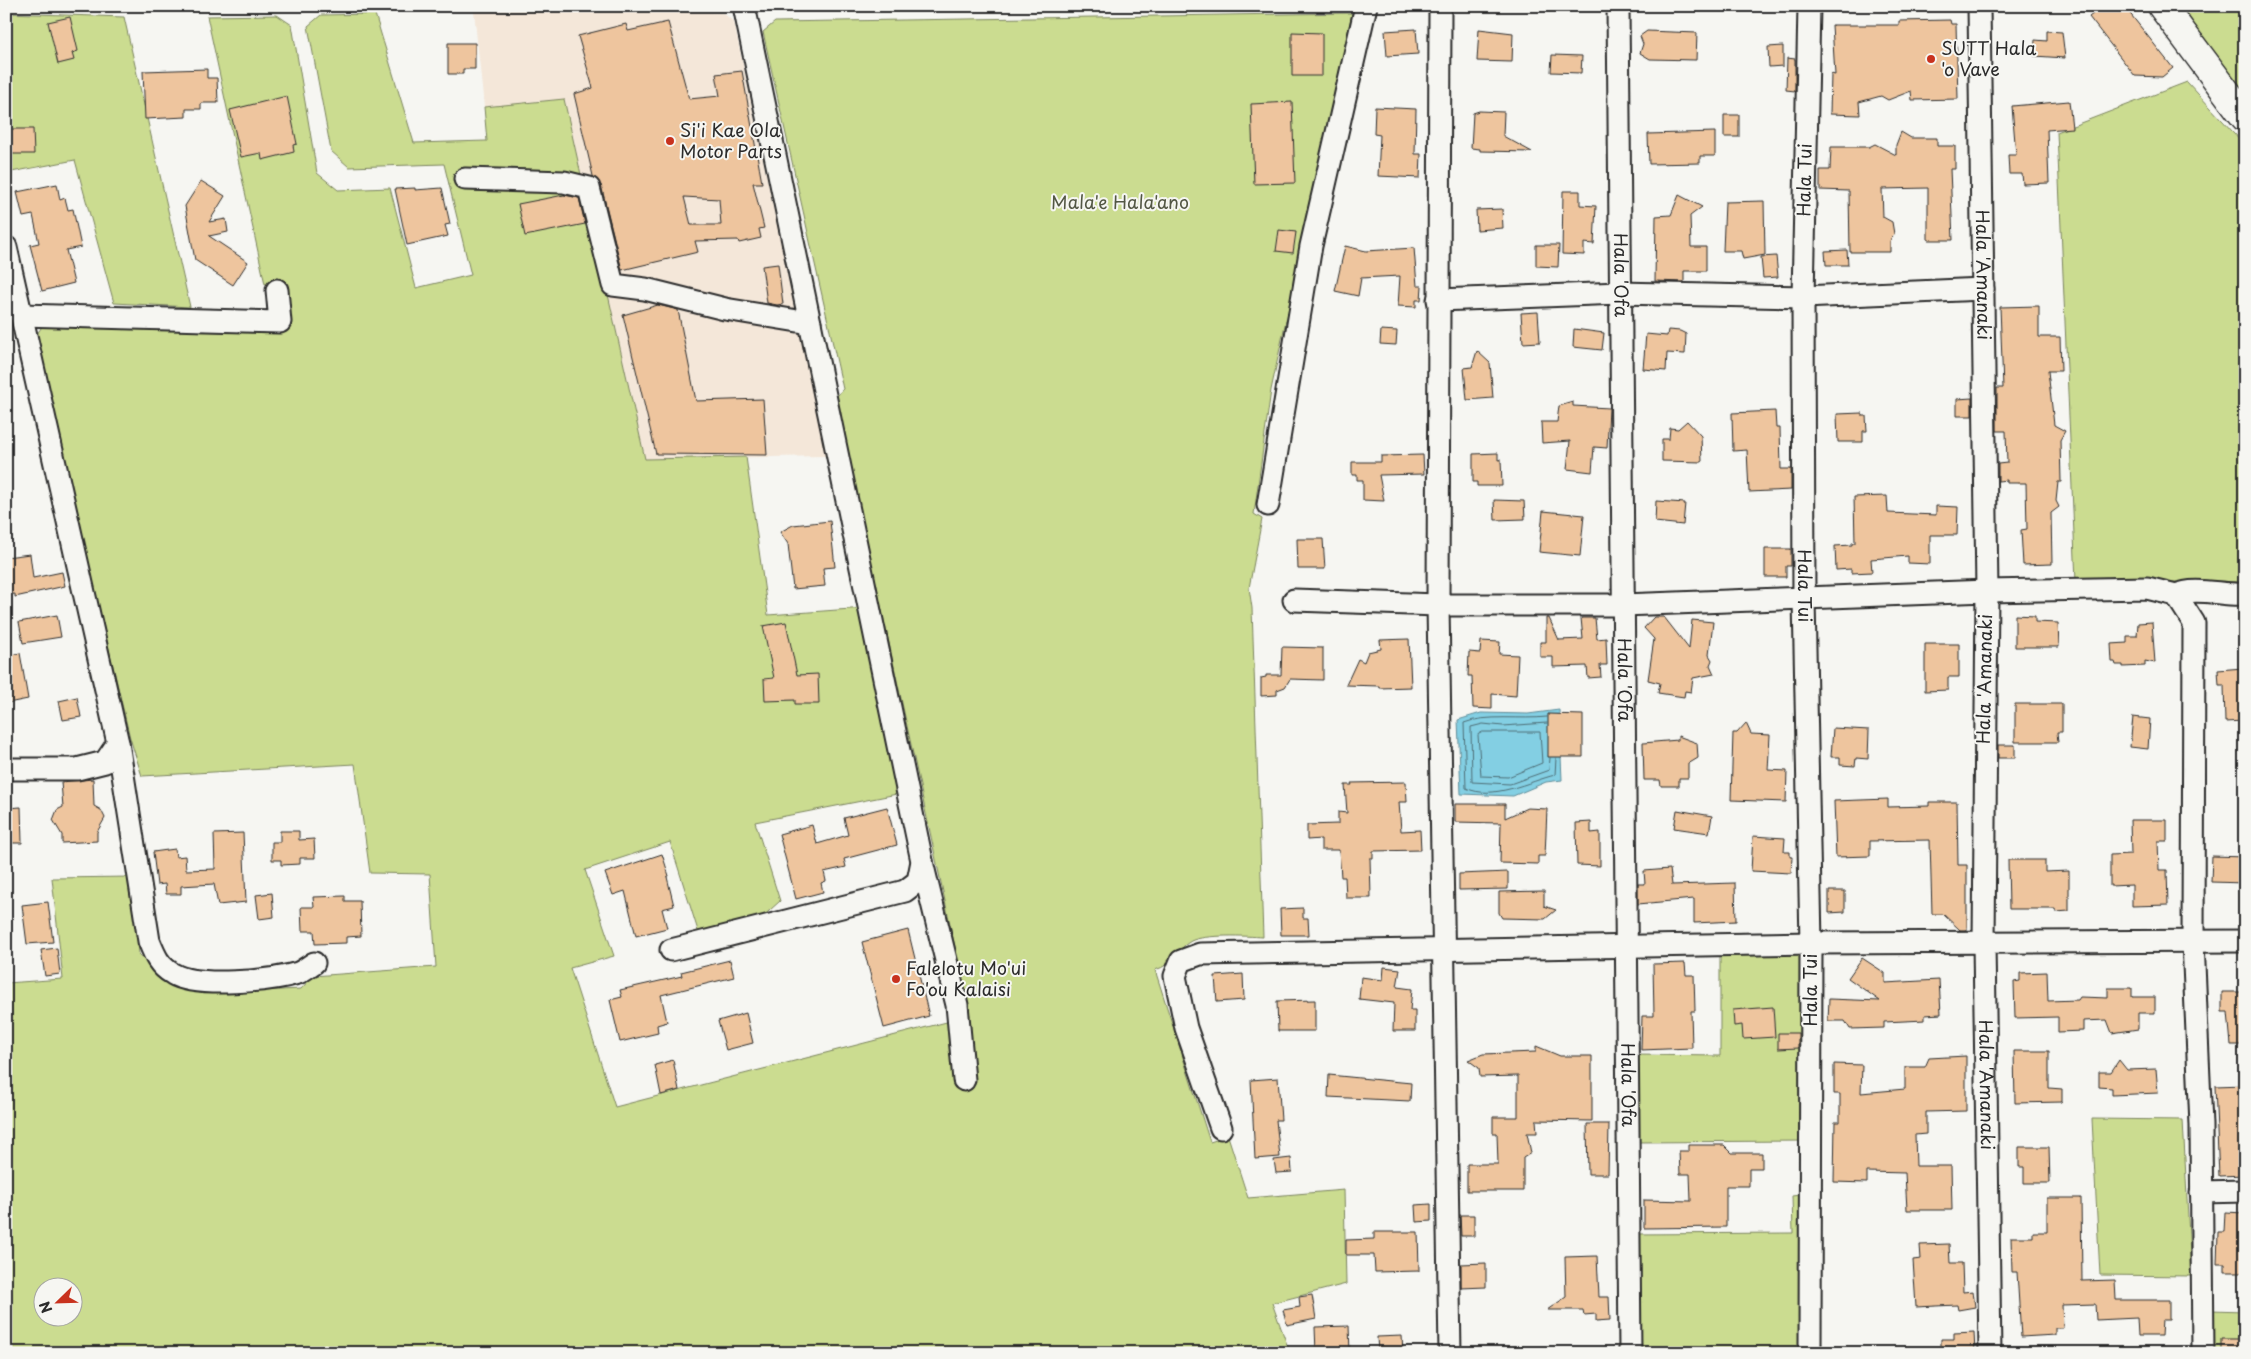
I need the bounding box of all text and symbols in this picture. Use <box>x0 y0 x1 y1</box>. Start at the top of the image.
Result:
place label: SUTT Hala 'o Vave <box>1941 34 2037 82</box>
marker: SUTT Hala 'o Vave <box>1925 53 1937 65</box>
place label: Si'i Kae Ola Motor Parts <box>680 116 782 164</box>
marker: Si'i Kae Ola Motor Parts <box>664 135 676 147</box>
street label: Hala Tui <box>1789 143 1818 217</box>
park label: Mala'e Hala'ano <box>1051 188 1189 215</box>
street label: Hala 'Amanaki <box>1970 210 1999 340</box>
street label: Hala 'Ofa <box>1608 233 1636 318</box>
street label: Hala Tui <box>1792 549 1819 623</box>
street label: Hala 'Amanaki <box>1969 614 1998 744</box>
street label: Hala 'Ofa <box>1612 638 1639 723</box>
street label: Hala Tui <box>1796 953 1823 1027</box>
place label: Falelotu Mo'ui Fo'ou Kalaisi <box>906 954 1026 1002</box>
marker: Falelotu Mo'ui Fo'ou Kalaisi <box>890 973 902 985</box>
street label: Hala 'Amanaki <box>1973 1019 2002 1150</box>
street label: Hala 'Ofa <box>1615 1043 1643 1128</box>
north arrow <box>32 1276 82 1326</box>
text: N <box>34 1298 57 1316</box>

